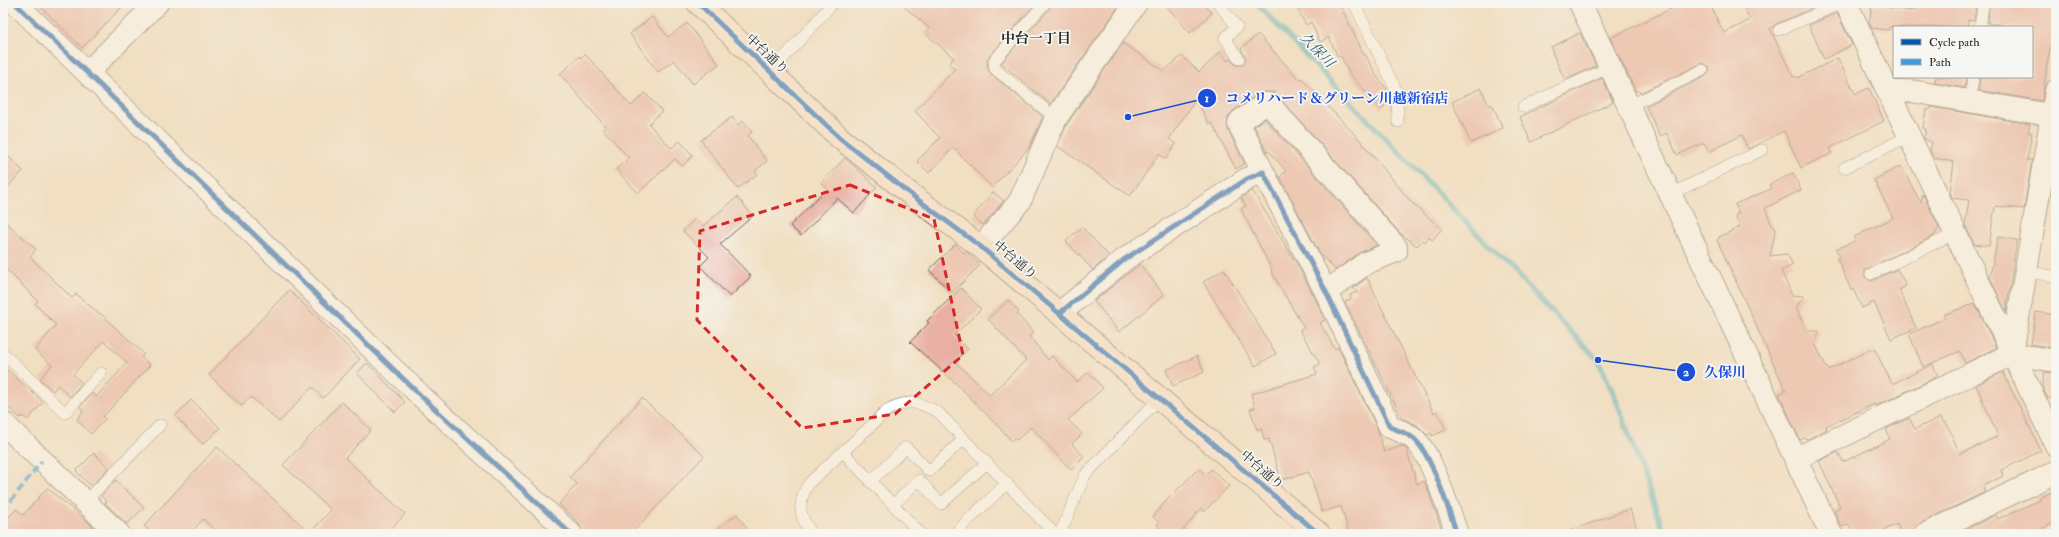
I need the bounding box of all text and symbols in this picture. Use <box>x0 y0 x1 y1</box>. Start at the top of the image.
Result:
legend <box>1893 26 2033 78</box>
water label: 久保川 <box>1296 29 1339 72</box>
street label: 中台通り <box>743 30 791 78</box>
district label: 中台一丁目 <box>1001 30 1071 47</box>
text: Cycle path <box>1929 35 1980 50</box>
text: Path <box>1929 55 1952 70</box>
callout: コメリハード＆グリーン川越新宿店 <box>1197 85 1457 111</box>
text: コメリハード＆グリーン川越新宿店 <box>1225 90 1449 107</box>
text: 1 <box>1205 91 1209 106</box>
street label: 中台通り <box>990 237 1040 283</box>
callout: 久保川 <box>1676 359 1754 385</box>
text: 久保川 <box>1704 364 1746 381</box>
text: 2 <box>1683 365 1689 380</box>
street label: 中台通り <box>1237 447 1287 493</box>

